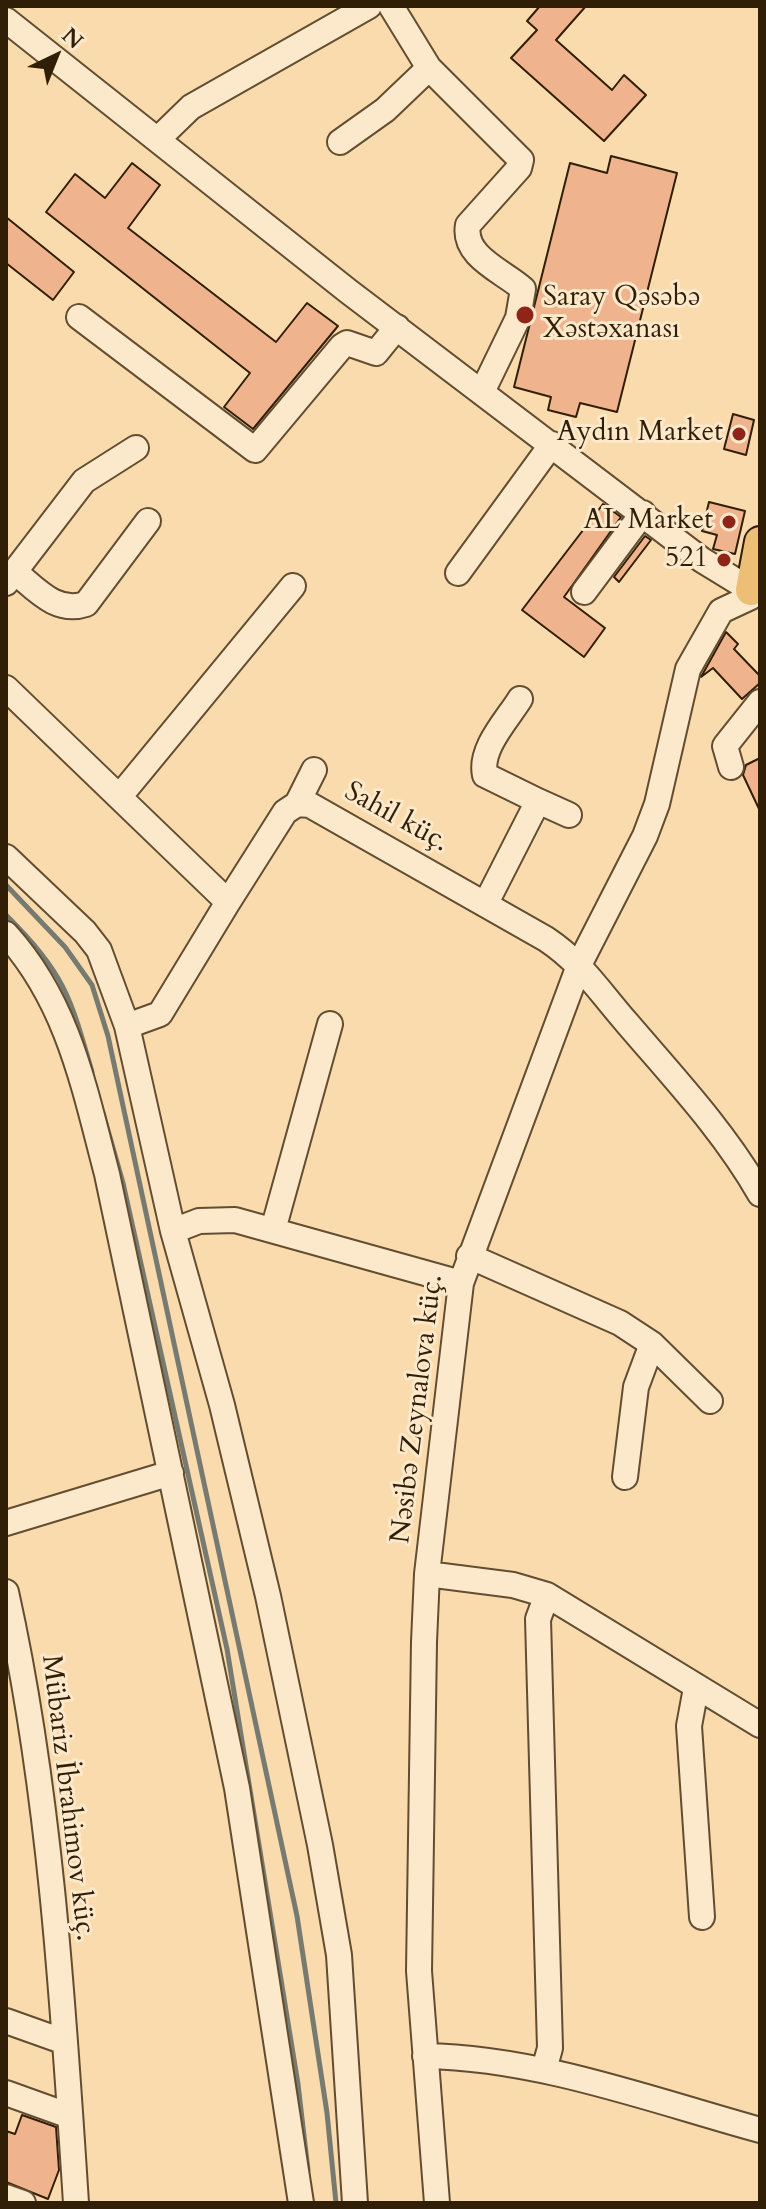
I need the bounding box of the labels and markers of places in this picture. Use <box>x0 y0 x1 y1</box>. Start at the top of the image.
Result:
place label: Saray Qəsəbə Xəstəxanası <box>543 282 700 348</box>
marker: Saray Qəsəbə Xəstəxanası <box>514 304 536 326</box>
place label: Aydın Market <box>557 417 723 451</box>
marker: Aydın Market <box>730 425 748 443</box>
place label: AL Market <box>583 505 713 539</box>
marker: AL Market <box>720 513 738 531</box>
place label: 521 <box>665 543 708 577</box>
marker: 521 <box>715 551 733 569</box>

